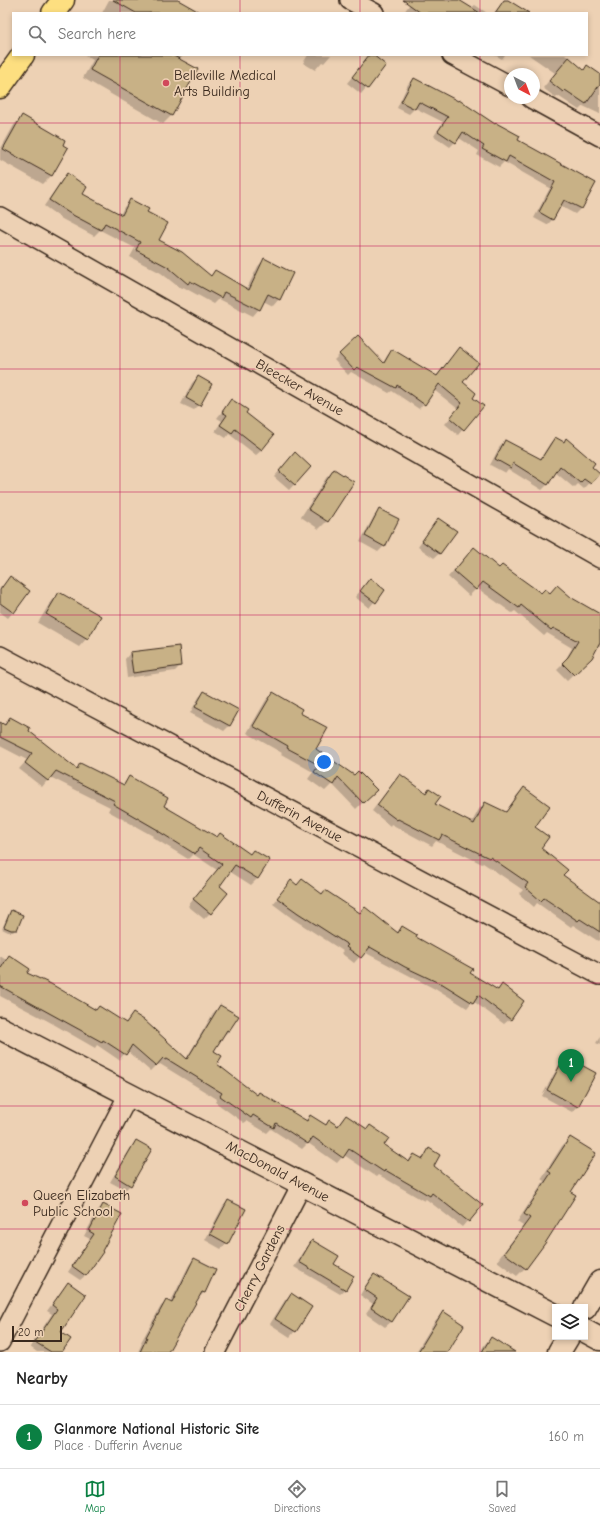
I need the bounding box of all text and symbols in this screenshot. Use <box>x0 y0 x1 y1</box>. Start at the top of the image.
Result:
search box <box>12 12 588 56</box>
icon: search <box>26 23 48 45</box>
text: Search here <box>58 25 136 43</box>
place label: Belleville Medical Arts Building <box>174 67 276 100</box>
north arrow <box>504 68 540 104</box>
marker: Belleville Medical Arts Building <box>161 78 171 88</box>
street label: Bleecker Avenue <box>253 355 347 420</box>
your location <box>314 752 334 772</box>
street label: Dufferin Avenue <box>254 787 345 846</box>
pin: 1 <box>558 1049 584 1082</box>
street label: MacDonald Avenue <box>223 1137 332 1206</box>
place label: Queen Elizabeth Public School <box>33 1187 130 1220</box>
marker: Queen Elizabeth Public School <box>20 1198 30 1208</box>
street label: Cherry Gardens <box>230 1222 289 1315</box>
map controls <box>552 1304 588 1340</box>
button: layers <box>552 1304 588 1340</box>
scale bar <box>12 1324 62 1343</box>
text: 20 m <box>18 1326 43 1339</box>
text: Nearby <box>16 1369 67 1388</box>
text: Glanmore National Historic Site <box>54 1420 259 1438</box>
text: 1 <box>26 1429 32 1444</box>
text: 160 m <box>549 1429 584 1444</box>
text: Place · Dufferin Avenue <box>54 1438 182 1453</box>
tab: Map <box>84 1478 106 1515</box>
tab: Directions <box>274 1478 321 1515</box>
tab: Saved <box>489 1478 516 1515</box>

